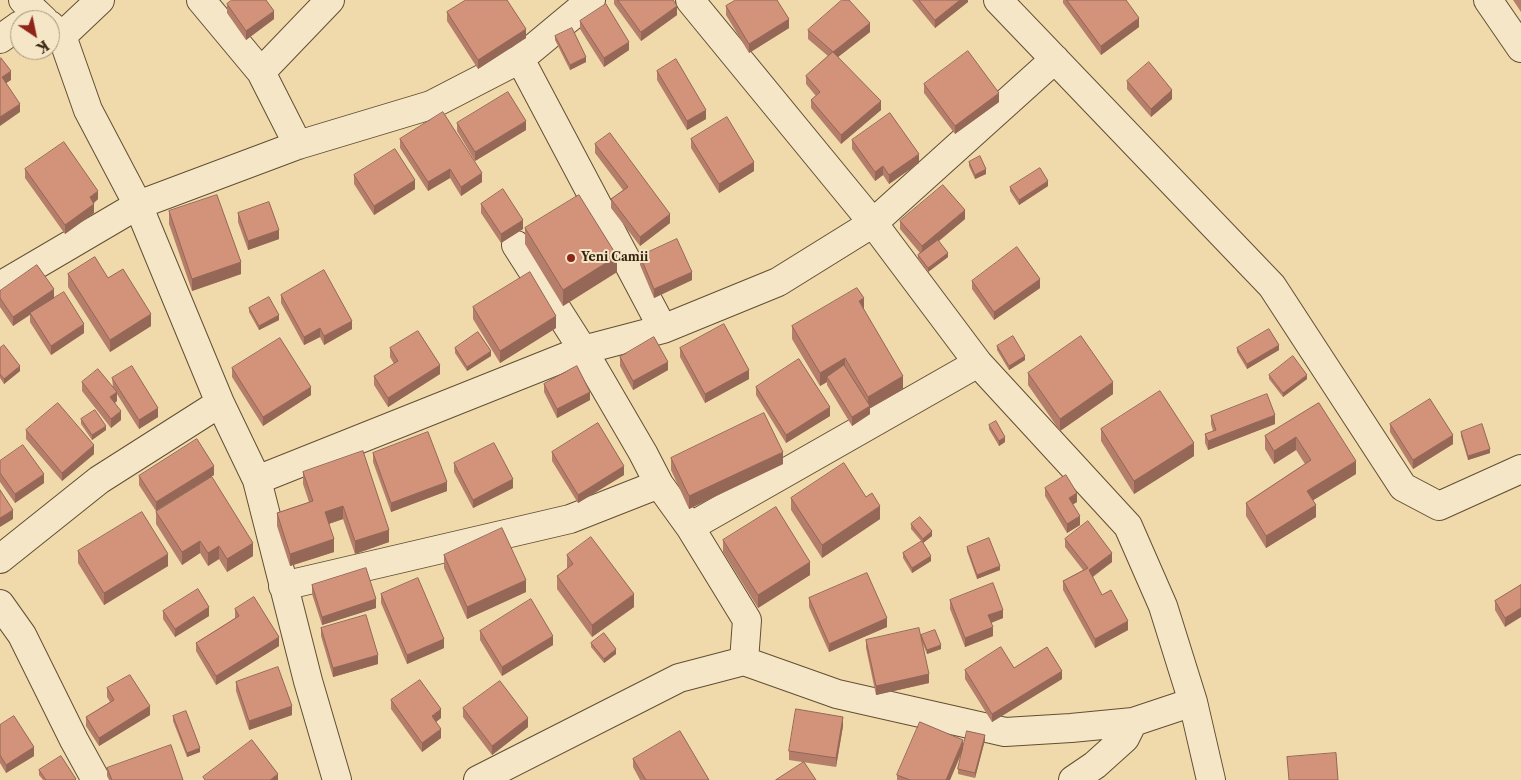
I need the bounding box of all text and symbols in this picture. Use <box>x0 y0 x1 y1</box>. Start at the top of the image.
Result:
north arrow <box>10 10 60 60</box>
text: K <box>33 36 52 57</box>
place label: Yeni Camii <box>581 251 648 265</box>
marker: Yeni Camii <box>565 252 577 264</box>

